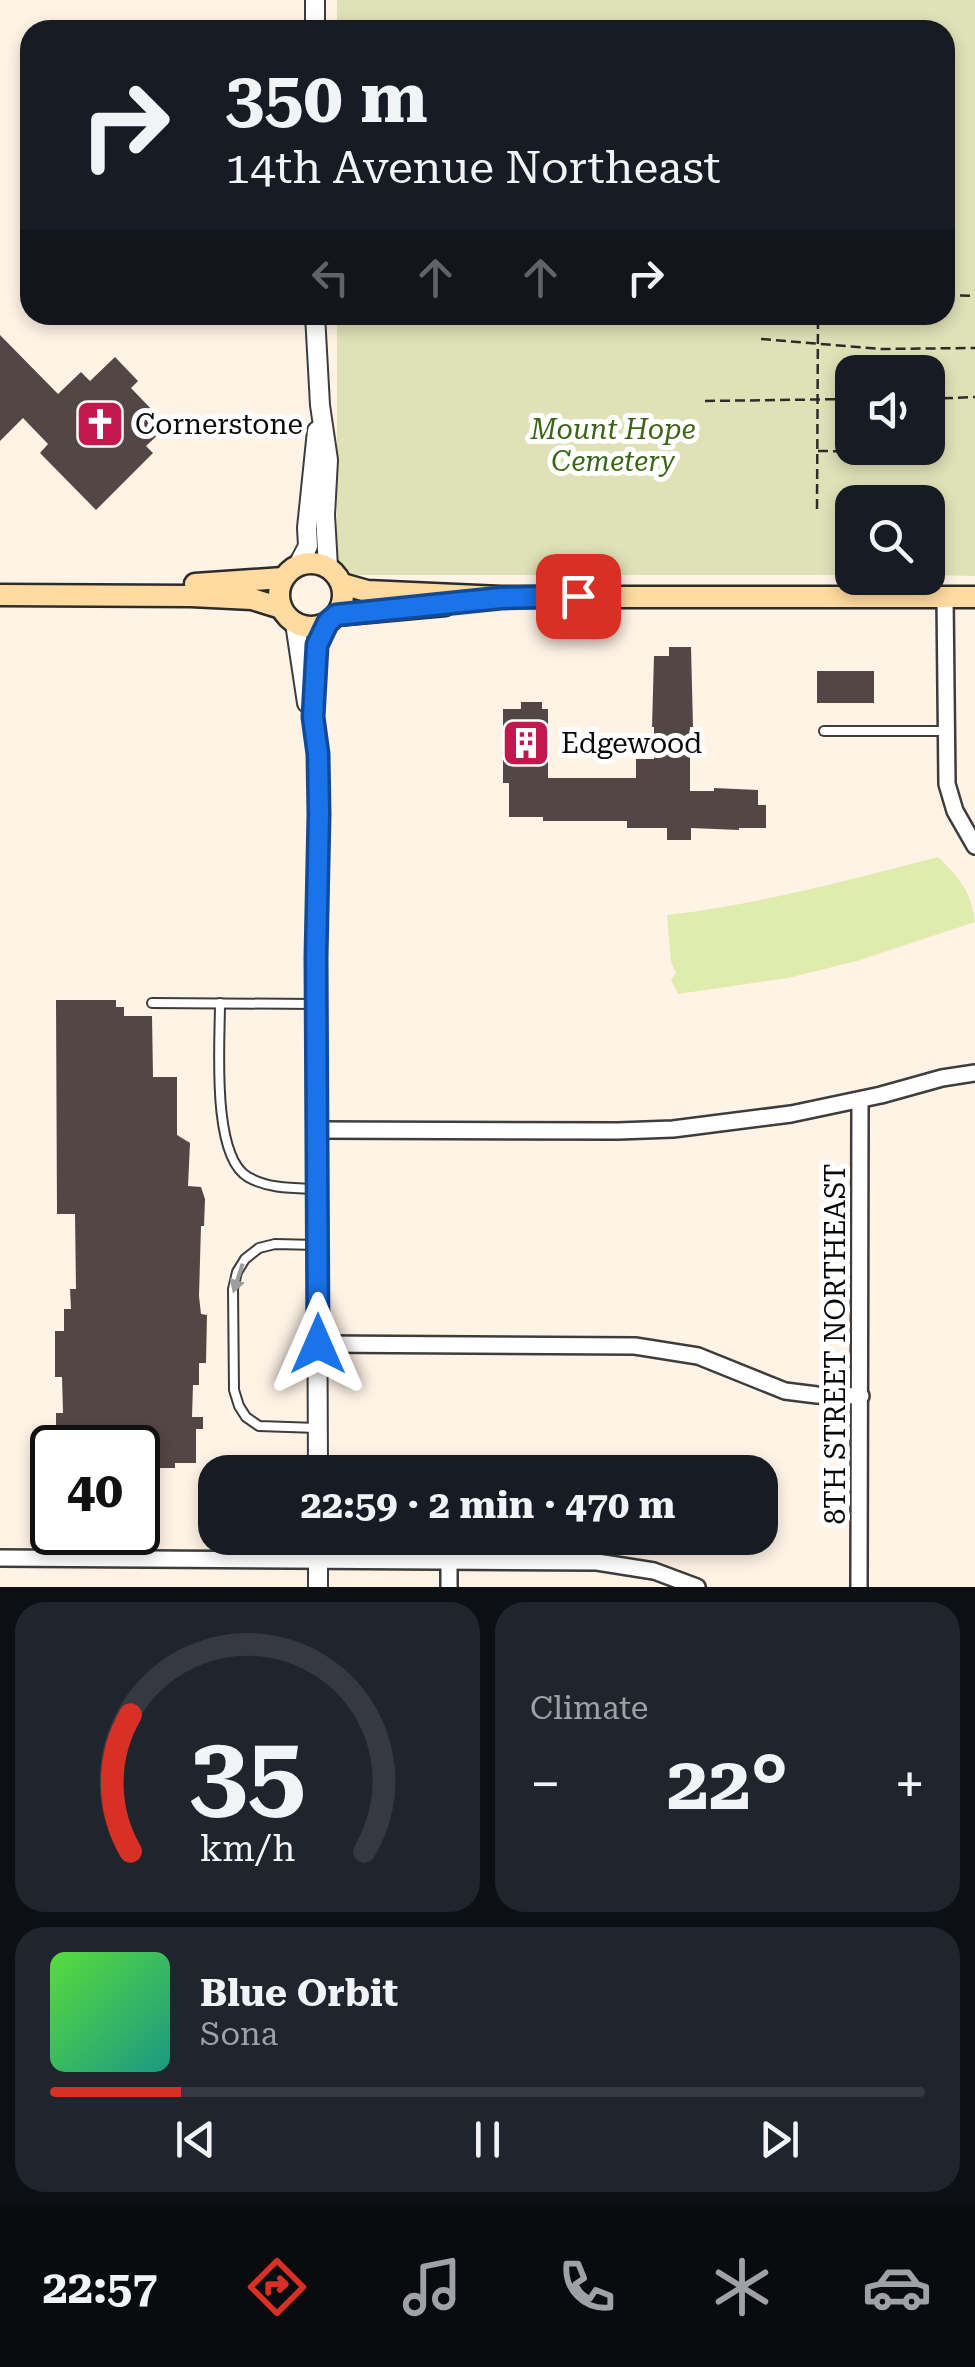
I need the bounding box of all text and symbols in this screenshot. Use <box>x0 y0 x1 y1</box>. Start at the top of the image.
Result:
text: 350 m <box>225 57 428 139</box>
icon: right <box>60 60 190 190</box>
text: 14th Avenue Northeast <box>225 141 721 194</box>
icon: left <box>303 250 358 305</box>
icon: ahead <box>408 250 463 305</box>
icon: ahead <box>513 250 568 305</box>
icon: right <box>618 250 673 305</box>
map controls <box>835 355 945 595</box>
button: sound <box>835 355 945 465</box>
church icon: Cornerstone <box>74 398 126 450</box>
place label: Cornerstone <box>135 408 303 441</box>
park label: Mount Hope Cemetery <box>529 413 696 478</box>
button: search <box>835 485 945 595</box>
pin <box>536 554 621 639</box>
icon: arrive <box>551 569 606 624</box>
building icon: Edgewood <box>500 717 552 769</box>
place label: Edgewood <box>561 727 702 760</box>
street label: 8TH STREET NORTHEAST <box>819 1164 852 1524</box>
one-way arrow <box>230 1263 245 1294</box>
position arrow <box>266 1292 370 1396</box>
speed limit sign: 40 <box>30 1425 160 1555</box>
text: 22:59 · 2 min · 470 m <box>301 1483 675 1527</box>
text: Climate <box>530 1689 648 1727</box>
text: 35 <box>189 1713 306 1834</box>
text: 22° <box>667 1739 788 1827</box>
text: − <box>530 1752 561 1816</box>
text: + <box>894 1752 925 1816</box>
text: km/h <box>200 1828 295 1870</box>
text: Blue Orbit <box>200 1971 398 2015</box>
text: Sona <box>200 2015 278 2053</box>
icon: previous <box>168 2112 223 2167</box>
icon: pause <box>460 2112 515 2167</box>
icon: next <box>752 2112 807 2167</box>
icon: directions <box>242 2252 312 2322</box>
icon: music <box>397 2252 467 2322</box>
icon: phone <box>552 2252 622 2322</box>
icon: climate <box>707 2252 777 2322</box>
icon: car <box>862 2252 932 2322</box>
text: 22:57 <box>43 2261 157 2314</box>

